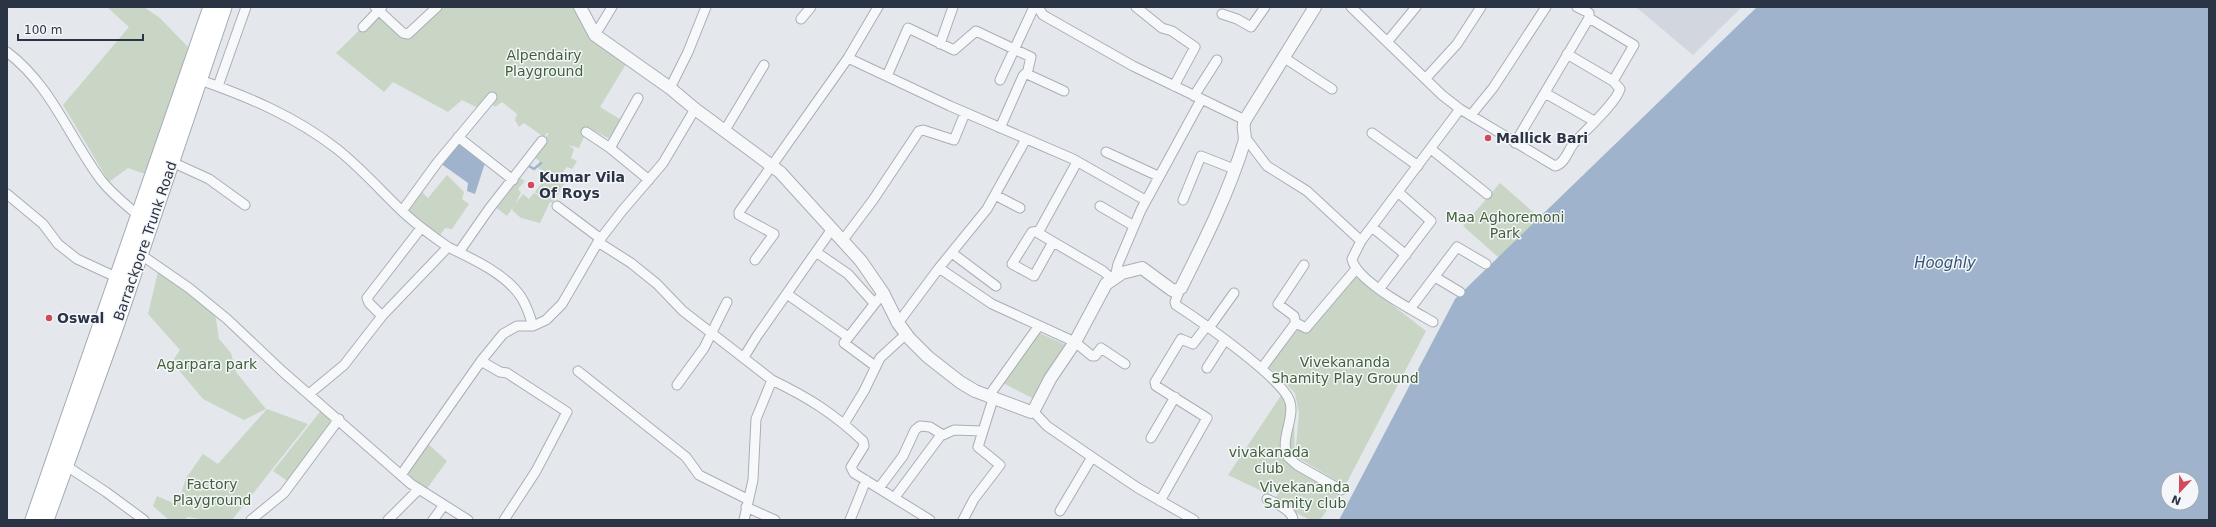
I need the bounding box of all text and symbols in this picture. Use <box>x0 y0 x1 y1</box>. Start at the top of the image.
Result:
scale bar <box>18 16 143 42</box>
text: 100 m <box>24 23 62 37</box>
park label: Alpendairy Playground <box>505 47 583 79</box>
place label: Mallick Bari <box>1496 130 1588 146</box>
marker: Mallick Bari <box>1483 133 1493 143</box>
street label: Barrackpore Trunk Road <box>110 159 180 323</box>
place label: Kumar Vila Of Roys <box>539 169 625 201</box>
marker: Kumar Vila Of Roys <box>526 180 536 190</box>
park label: Maa Aghoremoni Park <box>1446 209 1564 241</box>
water label: Hooghly <box>1914 254 1977 272</box>
place label: Oswal <box>57 310 104 326</box>
marker: Oswal <box>44 313 54 323</box>
park label: Vivekananda Shamity Play Ground <box>1271 354 1419 386</box>
park label: Agarpara park <box>157 356 258 372</box>
park label: vivakanada club <box>1229 444 1309 476</box>
north arrow <box>2160 471 2200 511</box>
park label: Factory Playground <box>173 476 251 508</box>
park label: Vivekananda Samity club <box>1260 479 1350 511</box>
text: N <box>2170 492 2183 508</box>

